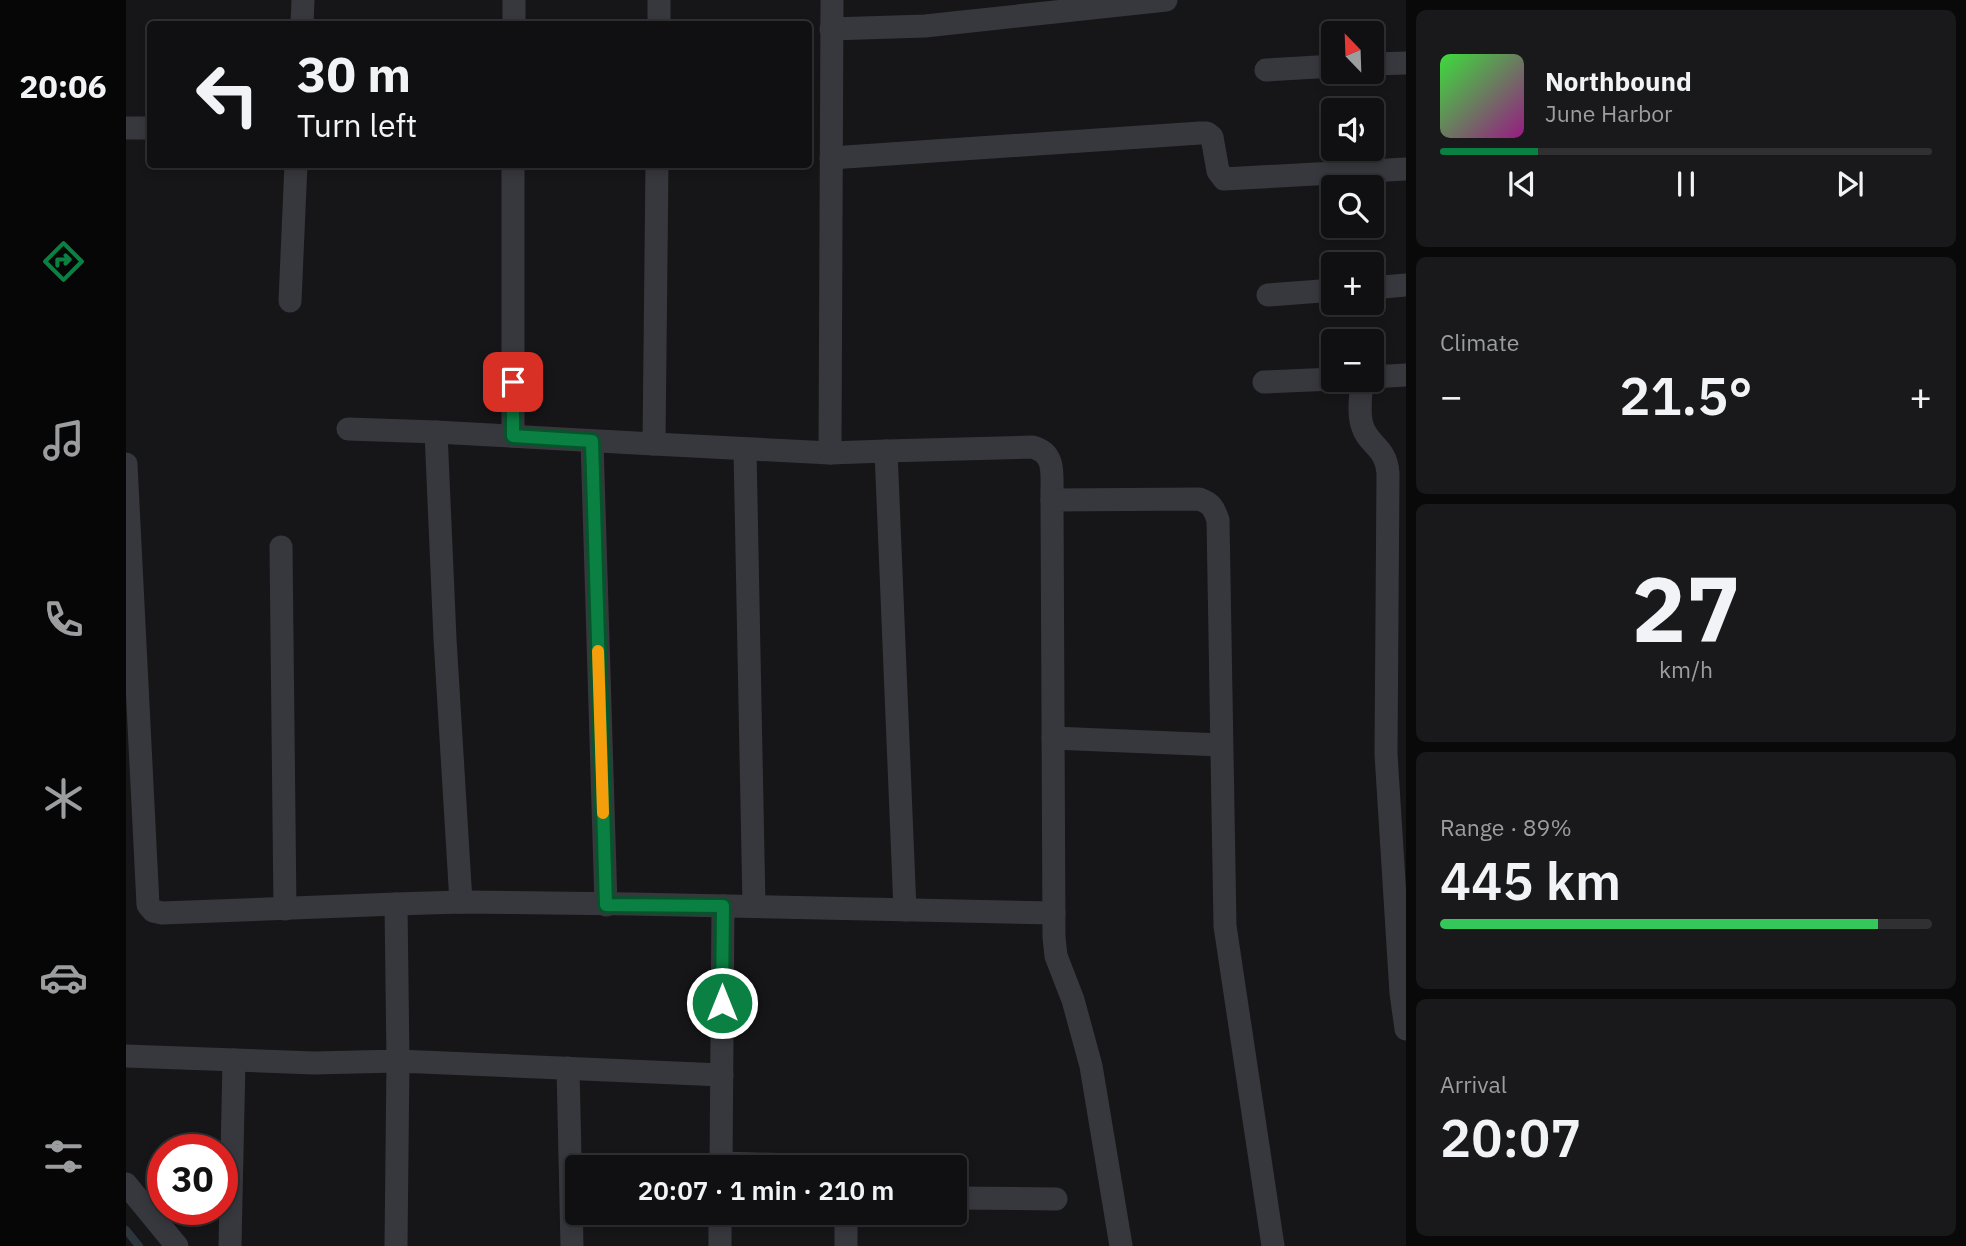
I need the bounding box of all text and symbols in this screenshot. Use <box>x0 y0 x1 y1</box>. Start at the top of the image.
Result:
north arrow <box>1321 21 1384 84</box>
map controls <box>1321 21 1384 392</box>
text: 30 m <box>297 42 411 105</box>
icon: left <box>182 49 273 140</box>
text: Northbound <box>1545 64 1692 98</box>
text: 20:06 <box>19 65 107 107</box>
button: sound <box>1321 98 1384 161</box>
text: June Harbor <box>1545 98 1673 128</box>
text: Turn left <box>297 104 417 146</box>
icon: previous <box>1503 165 1541 203</box>
icon: pause <box>1667 165 1705 203</box>
icon: next <box>1831 165 1869 203</box>
button: search <box>1321 175 1384 238</box>
icon: directions <box>39 237 88 286</box>
button: + <box>1321 252 1384 315</box>
text: Climate <box>1440 327 1519 357</box>
button: − <box>1321 329 1384 392</box>
pin <box>483 352 543 412</box>
text: 21.5° <box>1619 362 1753 429</box>
icon: arrive <box>494 363 532 401</box>
text: − <box>1440 371 1463 420</box>
text: + <box>1909 371 1932 420</box>
icon: music <box>39 416 88 465</box>
text: 27 <box>1631 549 1741 667</box>
icon: phone <box>39 595 88 644</box>
text: km/h <box>1659 654 1713 684</box>
icon: climate <box>39 774 88 823</box>
text: Range · 89% <box>1440 812 1572 842</box>
text: 445 km <box>1440 847 1621 914</box>
icon: car <box>39 953 88 1002</box>
position arrow <box>685 966 759 1040</box>
text: Arrival <box>1440 1069 1507 1099</box>
text: 20:07 <box>1440 1104 1581 1171</box>
icon: filters <box>39 1132 88 1181</box>
speed limit sign: 30 <box>147 1134 238 1225</box>
text: 20:07 · 1 min · 210 m <box>638 1173 894 1207</box>

